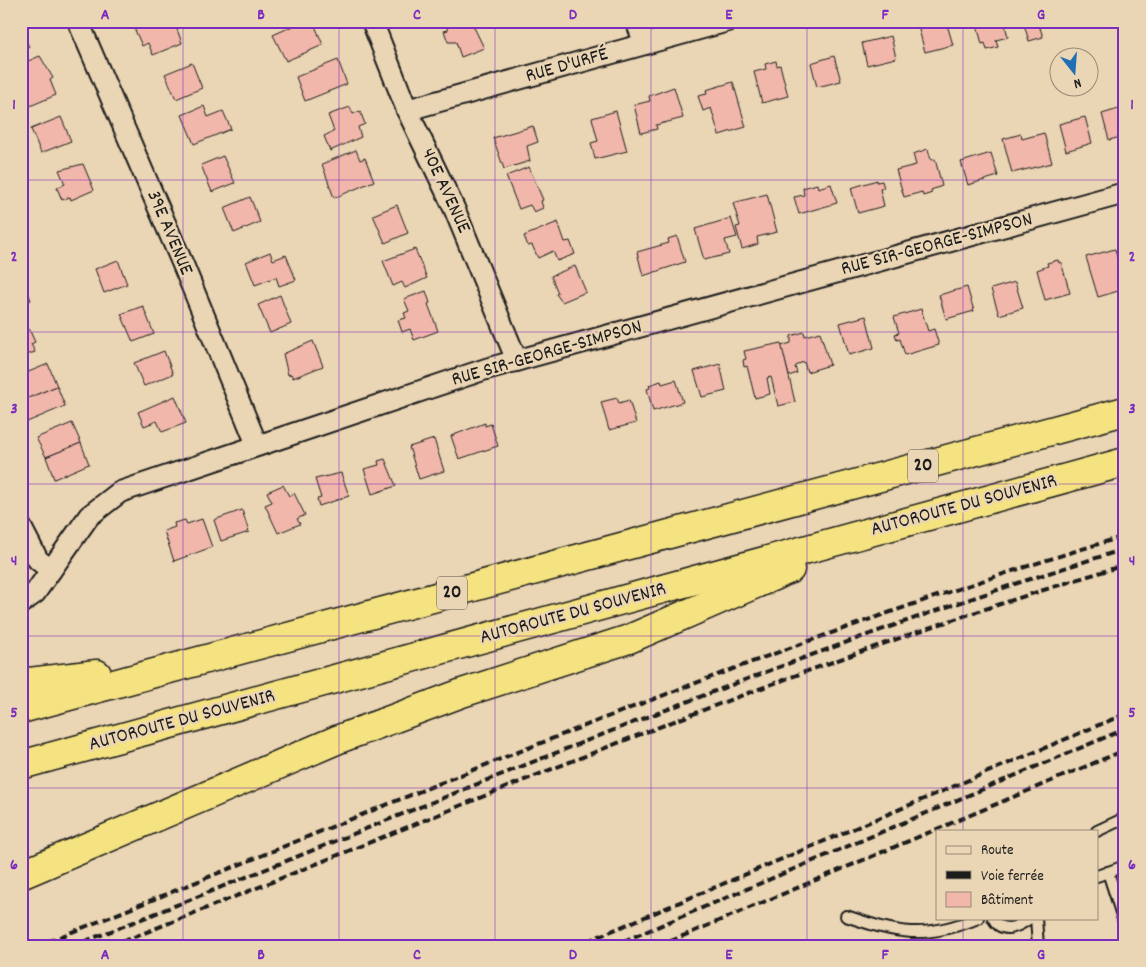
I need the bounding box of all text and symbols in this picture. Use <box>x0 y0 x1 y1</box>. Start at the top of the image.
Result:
text: A <box>101 4 110 27</box>
text: B <box>257 4 265 27</box>
text: C <box>413 4 421 27</box>
text: D <box>569 4 578 27</box>
text: E <box>725 4 733 27</box>
text: F <box>881 4 889 27</box>
text: G <box>1037 4 1045 27</box>
street label: RUE D'URFÉ <box>522 41 612 91</box>
north arrow <box>1048 48 1098 98</box>
text: N <box>1071 72 1083 93</box>
text: 1 <box>12 94 16 117</box>
text: 1 <box>1130 94 1134 117</box>
street label: 40E AVENUE <box>413 144 477 238</box>
street label: 39E AVENUE <box>139 186 199 280</box>
street label: RUE SIR-GEORGE-SIMPSON <box>838 206 1036 284</box>
text: 2 <box>11 246 18 269</box>
text: 2 <box>1129 246 1136 269</box>
street label: RUE SIR-GEORGE-SIMPSON <box>448 313 646 395</box>
text: 3 <box>10 398 18 421</box>
text: 3 <box>1128 398 1136 421</box>
road number: 20 <box>908 450 938 482</box>
street label: AUTOROUTE DU SOUVENIR <box>868 468 1060 544</box>
text: 4 <box>11 550 17 573</box>
text: 4 <box>1129 550 1135 573</box>
road number: 20 <box>437 576 467 610</box>
street label: AUTOROUTE DU SOUVENIR <box>477 576 669 652</box>
street label: AUTOROUTE DU SOUVENIR <box>86 683 278 759</box>
text: 5 <box>10 702 18 725</box>
text: 5 <box>1128 702 1136 725</box>
legend <box>936 830 1098 920</box>
text: Route <box>981 840 1014 862</box>
text: 6 <box>10 854 18 877</box>
text: 6 <box>1128 854 1136 877</box>
text: Voie ferrée <box>981 866 1044 888</box>
text: Bâtiment <box>981 890 1034 912</box>
text: A <box>101 944 110 967</box>
text: B <box>257 944 265 967</box>
text: C <box>413 944 421 967</box>
text: D <box>569 944 578 967</box>
text: E <box>725 944 733 967</box>
text: F <box>881 944 889 967</box>
text: G <box>1037 944 1045 967</box>

